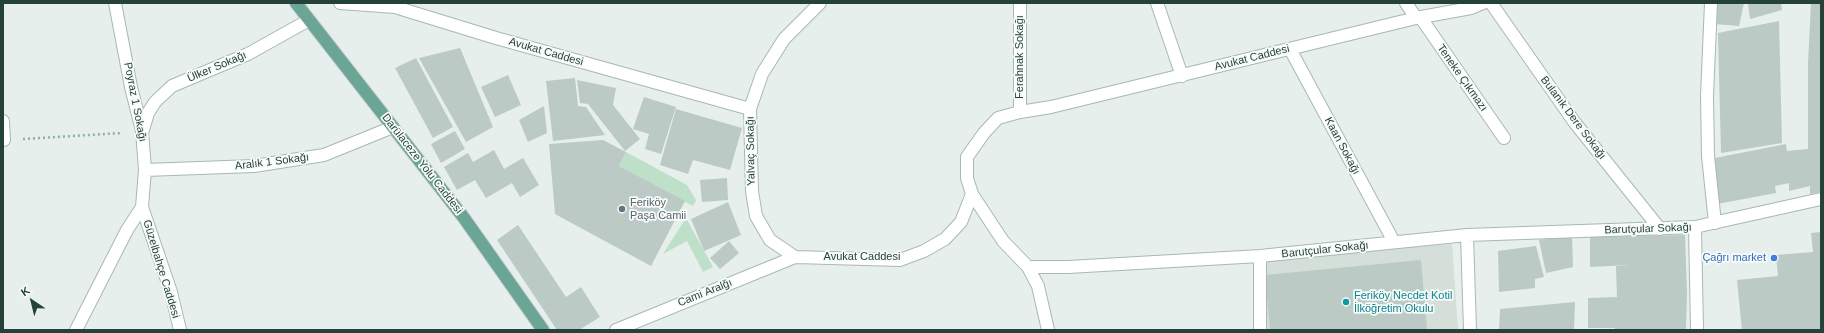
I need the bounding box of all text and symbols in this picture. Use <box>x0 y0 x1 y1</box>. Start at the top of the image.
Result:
street label: Ferahnak Sokağı <box>1013 15 1027 99</box>
street label: Avukat Caddesi <box>507 35 585 69</box>
street label: Avukat Caddesi <box>1213 42 1291 74</box>
street label: Teneke Çıkmazı <box>1434 42 1490 114</box>
street label: Ülker Sokağı <box>185 49 249 85</box>
street label: Poyraz 1 Sokağı <box>121 61 149 143</box>
street label: Bulanık Dere Sokağı <box>1537 74 1609 162</box>
street label: Darülaceze Yolu Caddesi <box>379 111 465 217</box>
street label: Kaan Sokağı <box>1321 115 1363 177</box>
street label: Yalvaç Sokağı <box>744 116 758 186</box>
street label: Aralık 1 Sokağı <box>234 151 310 173</box>
place label: Feriköy Paşa Camii <box>630 196 686 222</box>
marker: Feriköy Paşa Camii <box>617 204 627 214</box>
street label: Güzelbahçe Caddesi <box>140 218 182 320</box>
street label: Barutçular Sokağı <box>1604 221 1692 237</box>
street label: Barutçular Sokağı <box>1281 239 1369 261</box>
street label: Avukat Caddesi <box>824 250 900 264</box>
place label: Çağrı market <box>1702 251 1766 265</box>
marker: Çağrı market <box>1769 253 1779 263</box>
street label: Cami Aralğı <box>676 276 734 310</box>
north arrow <box>12 281 52 321</box>
text: K <box>18 284 32 298</box>
place label: Feriköy Necdet Kotil İlköğretim Okulu <box>1354 289 1452 315</box>
marker: Feriköy Necdet Kotil İlköğretim Okulu <box>1341 297 1351 307</box>

